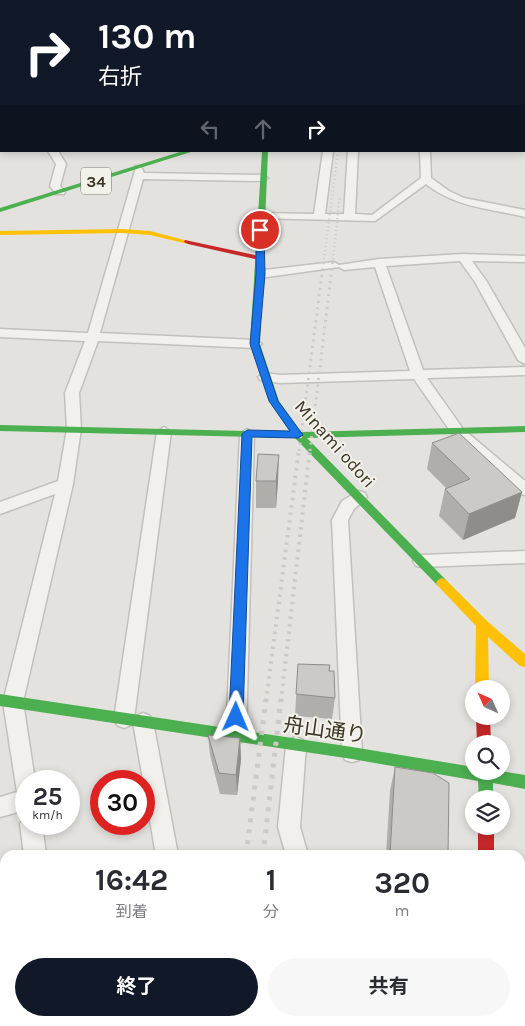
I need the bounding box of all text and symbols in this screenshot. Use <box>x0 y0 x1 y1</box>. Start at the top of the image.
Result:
text: 130 m <box>98 16 196 57</box>
icon: right <box>15 20 80 85</box>
text: 右折 <box>98 64 142 90</box>
icon: left <box>196 115 224 143</box>
icon: ahead <box>249 115 277 143</box>
icon: right <box>302 115 330 143</box>
road number: 34 <box>81 168 111 195</box>
pin <box>239 209 281 251</box>
icon: arrive <box>246 216 274 244</box>
street label: Minami odori <box>290 396 380 492</box>
north arrow <box>465 680 510 725</box>
map controls <box>465 680 510 835</box>
position arrow <box>209 690 261 742</box>
street label: 舟山通り <box>282 712 368 748</box>
button: search <box>465 735 510 780</box>
speed limit sign: 30 <box>90 770 155 835</box>
text: 25 <box>33 782 62 811</box>
button: layers <box>465 790 510 835</box>
text: km/h <box>32 808 63 822</box>
text: 16:42 <box>95 862 168 898</box>
text: 1 <box>266 862 276 898</box>
text: 320 <box>374 865 430 901</box>
text: m <box>395 901 410 920</box>
text: 到着 <box>116 902 148 921</box>
text: 分 <box>263 902 279 921</box>
button: 終了 <box>15 958 258 1016</box>
button: 共有 <box>268 958 510 1016</box>

